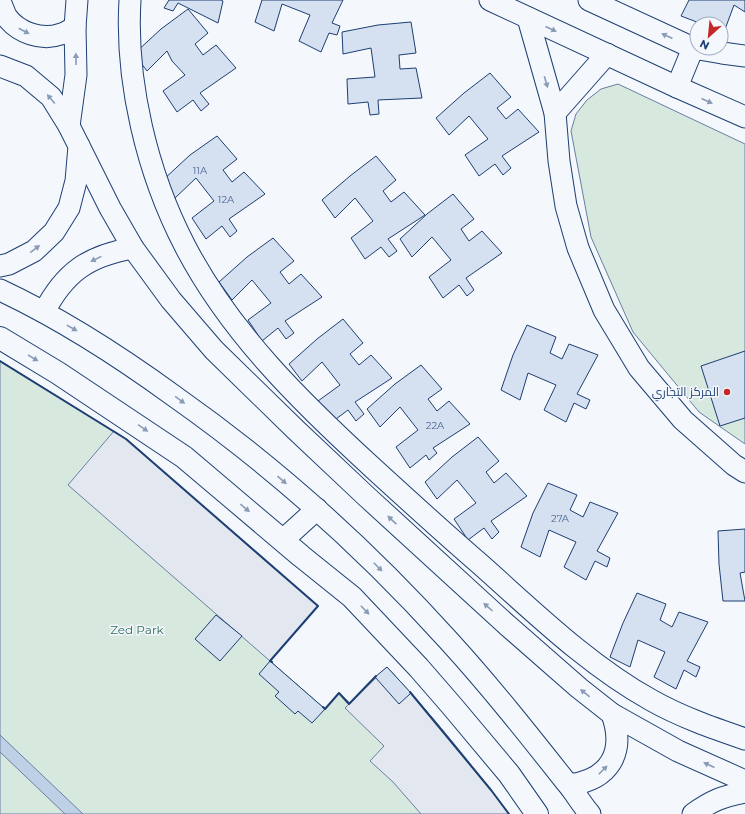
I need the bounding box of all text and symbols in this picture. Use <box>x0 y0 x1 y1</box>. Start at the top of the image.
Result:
north arrow <box>689 16 729 56</box>
one-way arrow <box>545 26 556 32</box>
one-way arrow <box>18 27 30 34</box>
one-way arrow <box>662 33 673 39</box>
text: N <box>697 37 712 53</box>
one-way arrow <box>72 53 79 65</box>
one-way arrow <box>543 77 549 89</box>
one-way arrow <box>47 93 56 104</box>
one-way arrow <box>701 98 713 104</box>
house number: 11A <box>193 164 208 177</box>
house number: 12A <box>218 193 235 206</box>
one-way arrow <box>29 245 40 253</box>
one-way arrow <box>90 256 101 262</box>
one-way arrow <box>66 324 78 331</box>
one-way arrow <box>27 354 39 361</box>
place label: المركز التجاري <box>652 384 719 402</box>
marker: المركز التجاري <box>722 387 732 397</box>
one-way arrow <box>175 395 185 403</box>
house number: 22A <box>426 419 445 432</box>
one-way arrow <box>137 424 148 432</box>
one-way arrow <box>277 475 288 484</box>
one-way arrow <box>240 503 251 512</box>
house number: 27A <box>551 512 570 525</box>
one-way arrow <box>386 515 397 524</box>
one-way arrow <box>373 562 383 572</box>
one-way arrow <box>483 603 492 612</box>
one-way arrow <box>360 605 370 615</box>
park label: Zed Park <box>110 622 165 637</box>
one-way arrow <box>580 688 591 697</box>
one-way arrow <box>704 762 715 768</box>
one-way arrow <box>598 765 608 775</box>

